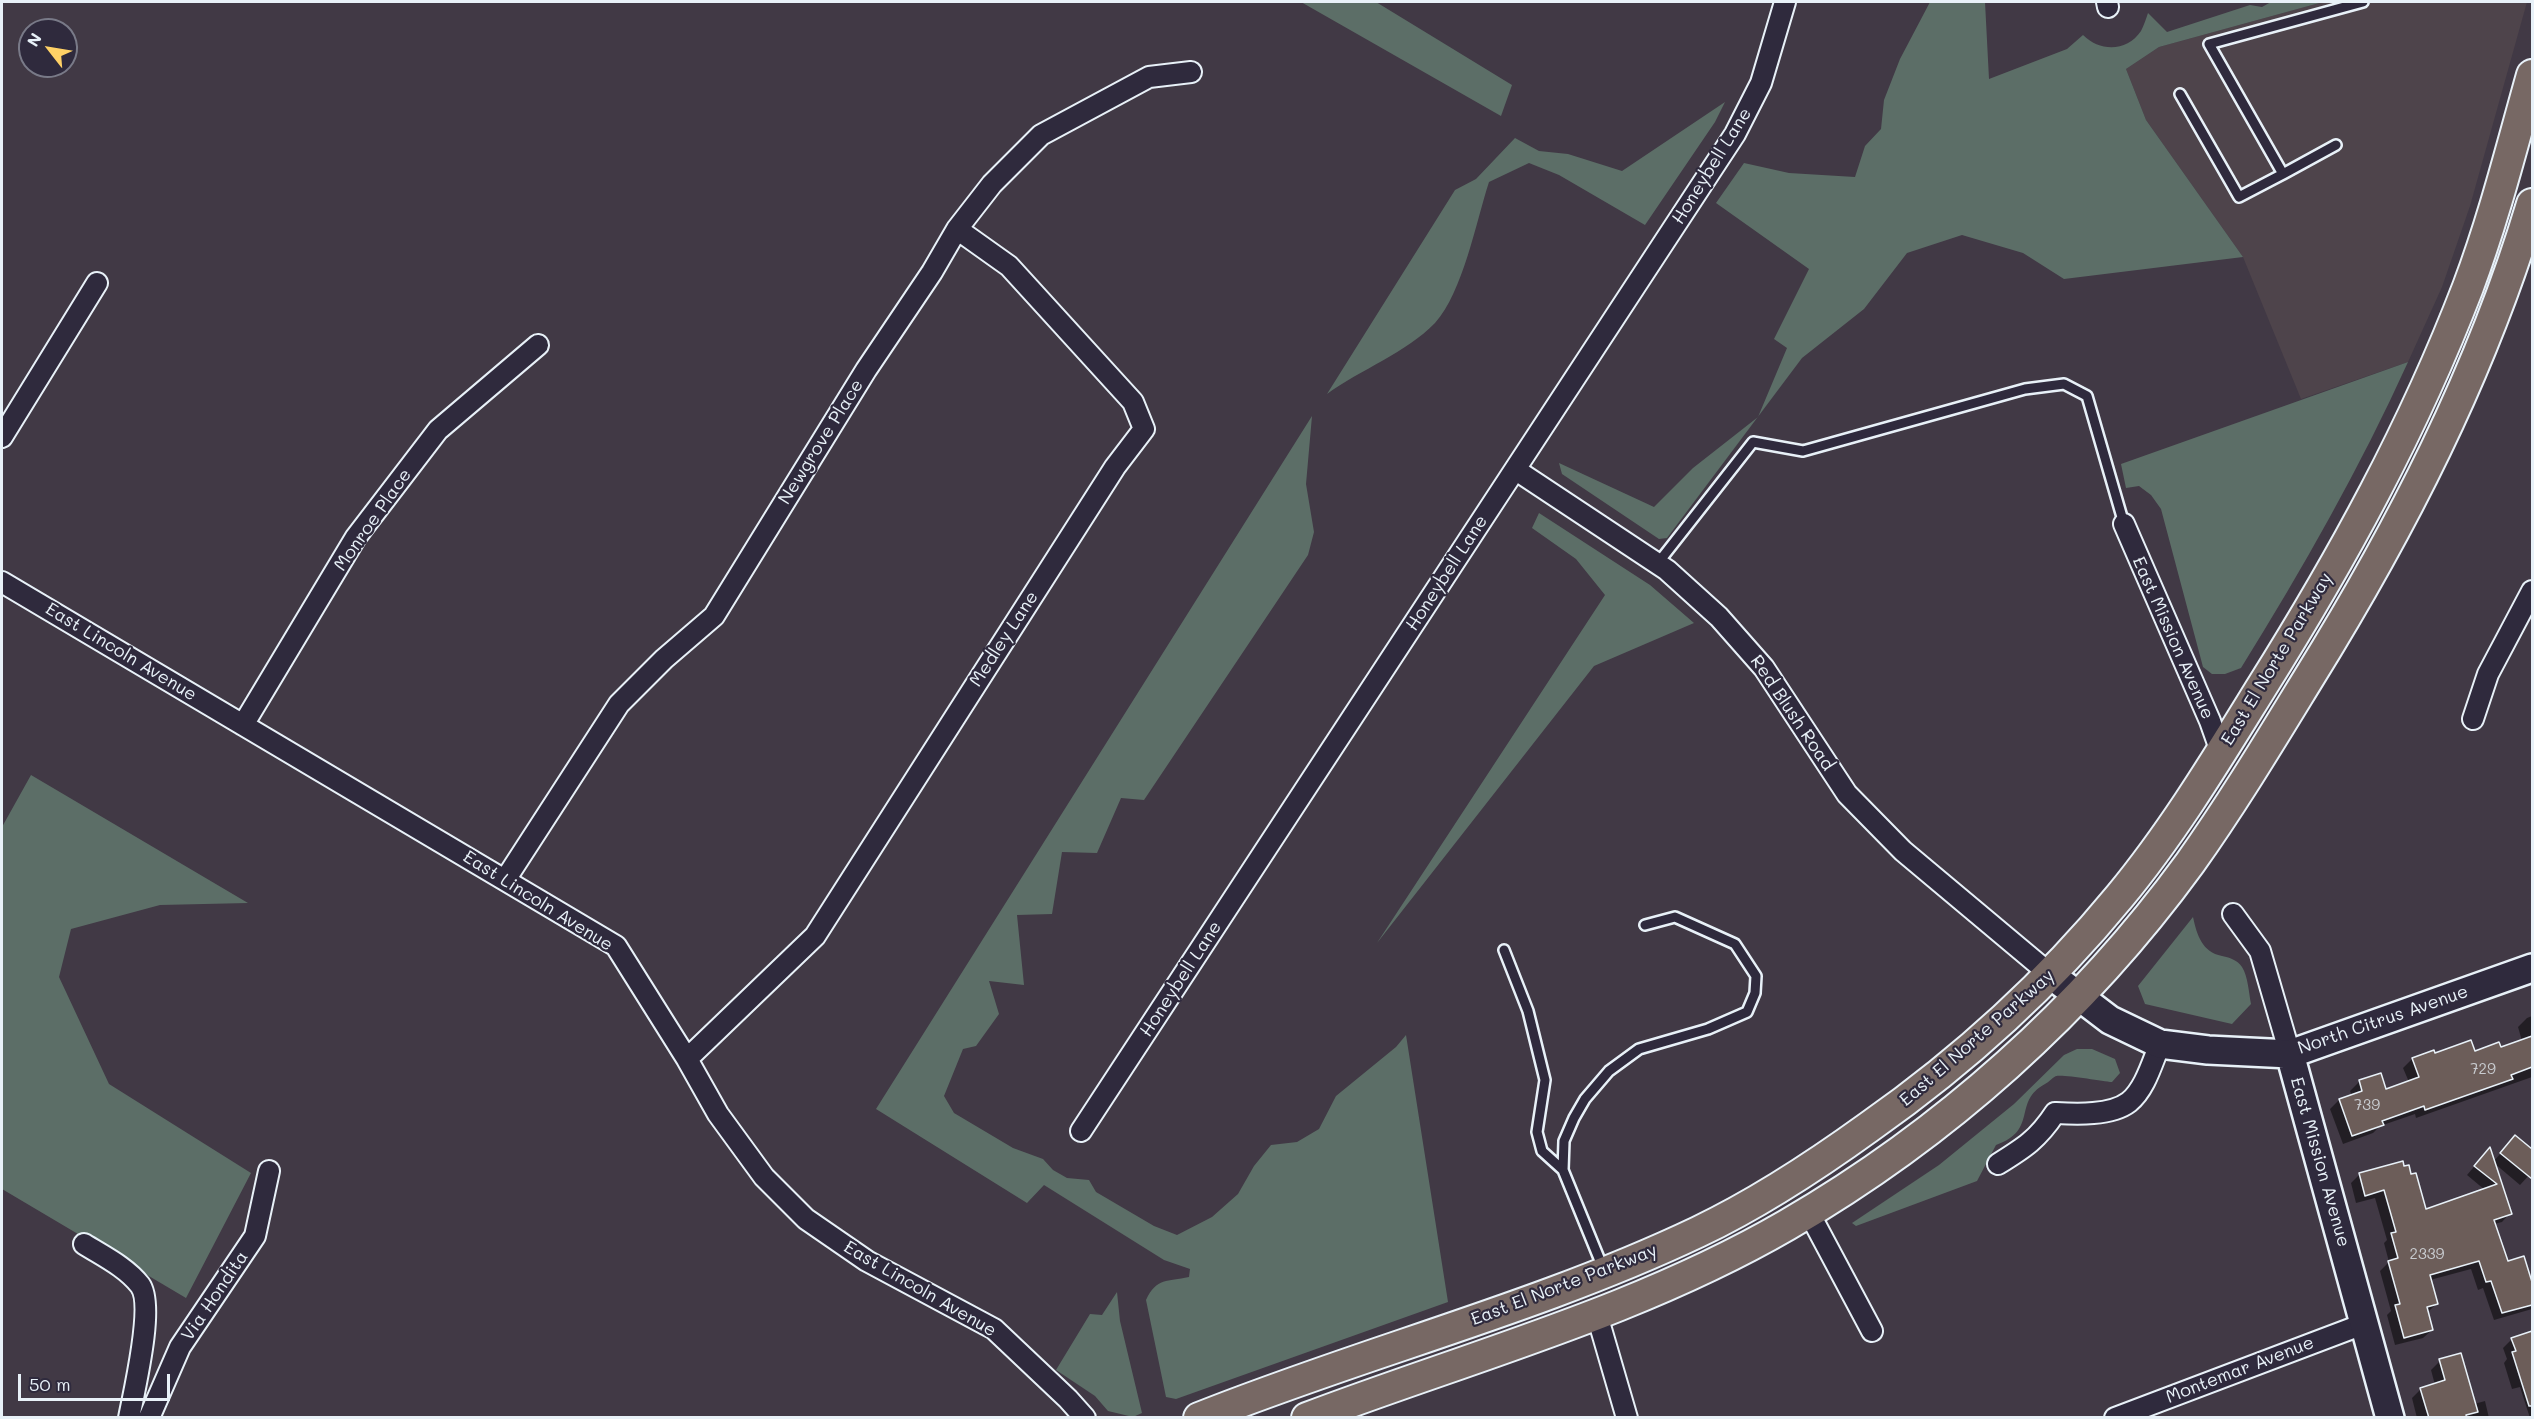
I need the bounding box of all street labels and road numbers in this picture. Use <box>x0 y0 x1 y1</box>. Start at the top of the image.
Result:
street label: Honeybell Lane <box>1668 104 1756 228</box>
street label: Newgrove Place <box>774 375 868 509</box>
street label: Monroe Place <box>330 465 416 575</box>
street label: Honeybell Lane <box>1402 511 1492 635</box>
street label: East Mission Avenue <box>2127 553 2219 723</box>
street label: East El Norte Parkway <box>2217 569 2337 749</box>
street label: Medley Lane <box>965 587 1043 691</box>
street label: East Lincoln Avenue <box>41 598 201 706</box>
street label: Red Blush Road <box>1745 651 1839 775</box>
street label: East Lincoln Avenue <box>459 846 617 956</box>
street label: Honeybell Lane <box>1136 917 1226 1041</box>
street label: East El Norte Parkway <box>1895 965 2059 1111</box>
street label: North Citrus Avenue <box>2295 981 2471 1059</box>
street label: East Mission Avenue <box>2285 1075 2355 1249</box>
street label: East Lincoln Avenue <box>840 1236 1000 1342</box>
street label: East El Norte Parkway <box>1468 1239 1660 1331</box>
street label: Via Hondita <box>177 1247 253 1345</box>
street label: Montemar Avenue <box>2163 1332 2317 1408</box>

